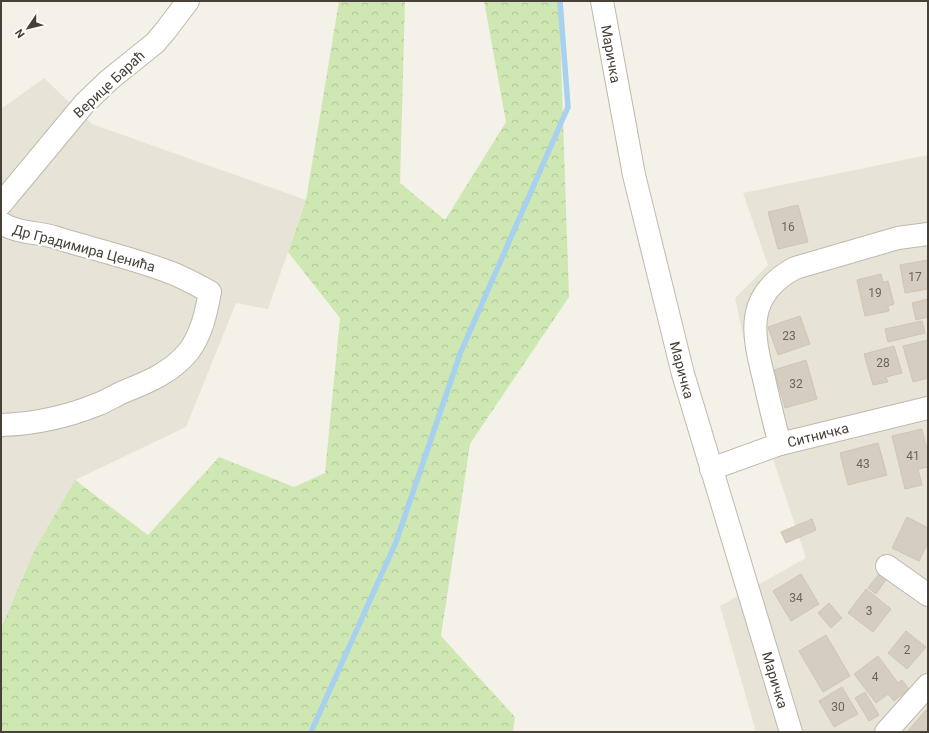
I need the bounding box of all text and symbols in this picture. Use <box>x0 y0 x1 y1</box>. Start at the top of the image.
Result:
north arrow <box>8 8 48 48</box>
street label: Маричка <box>598 24 624 84</box>
text: N <box>13 26 28 40</box>
street label: Верице Бараћ <box>70 47 148 121</box>
house number: 16 <box>781 220 795 234</box>
street label: Др Градимира Ценића <box>11 221 157 275</box>
house number: 17 <box>908 270 922 284</box>
house number: 19 <box>868 286 882 300</box>
house number: 23 <box>782 329 796 343</box>
street label: Маричка <box>667 340 697 400</box>
house number: 28 <box>876 356 890 370</box>
house number: 32 <box>789 377 803 391</box>
street label: Ситничка <box>786 420 850 450</box>
house number: 41 <box>906 449 920 463</box>
house number: 43 <box>856 457 870 471</box>
house number: 34 <box>789 591 803 605</box>
house number: 3 <box>866 604 872 618</box>
house number: 2 <box>904 643 911 657</box>
street label: Маричка <box>759 650 791 710</box>
house number: 4 <box>872 670 879 684</box>
house number: 30 <box>831 700 845 714</box>

